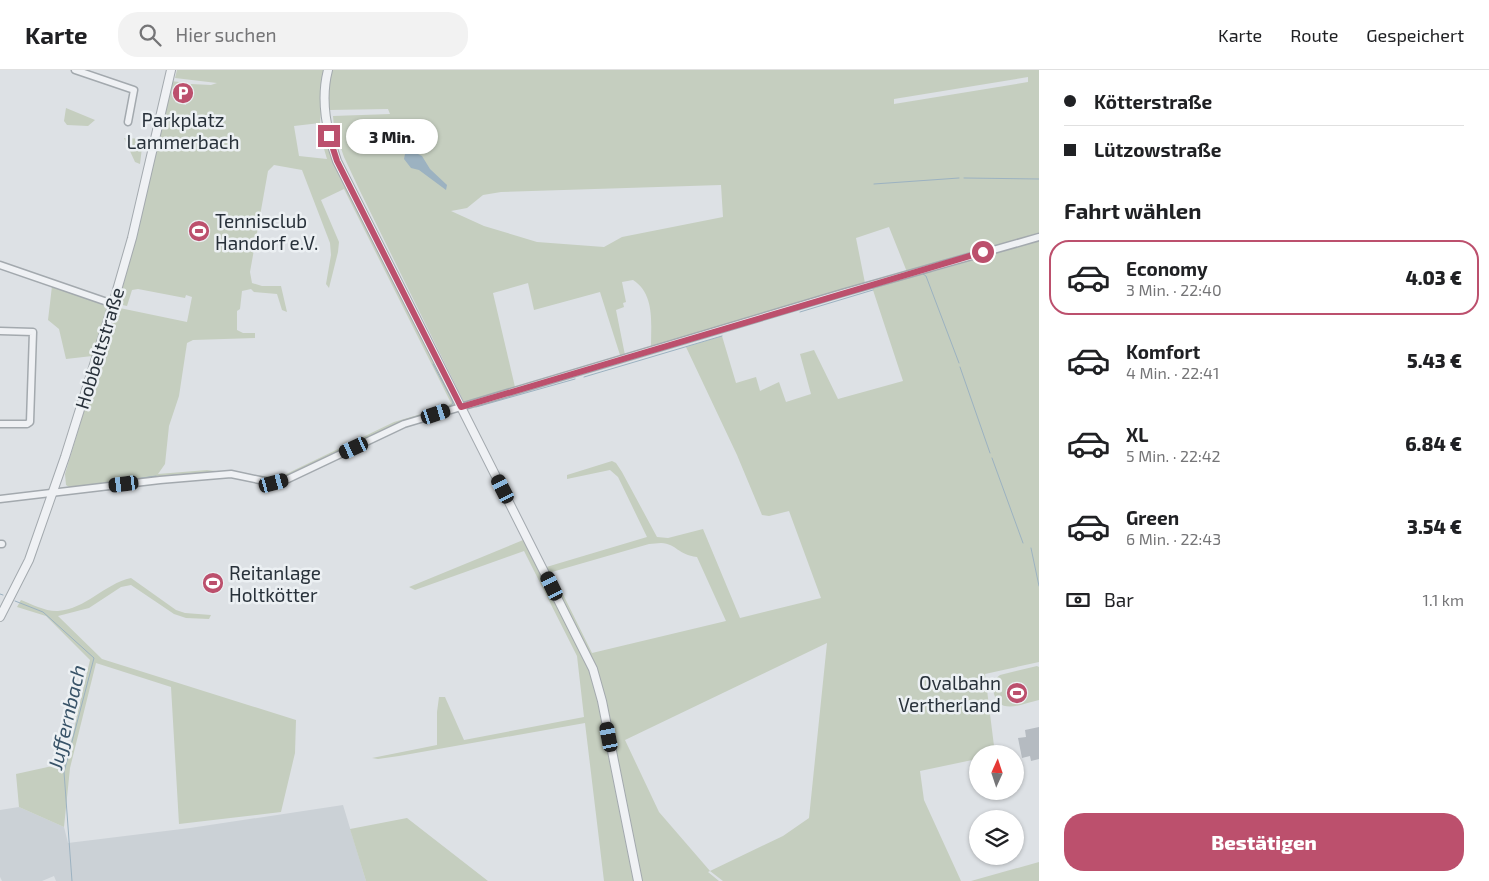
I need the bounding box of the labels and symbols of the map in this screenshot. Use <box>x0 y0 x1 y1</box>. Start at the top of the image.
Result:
parking icon: Parkplatz Lammerbach <box>171 81 195 105</box>
place label: Parkplatz Lammerbach <box>127 108 239 153</box>
callout: 3 Min. <box>346 118 439 154</box>
route end <box>318 125 340 147</box>
place label: Tennisclub Handorf e.V. <box>215 209 318 254</box>
sports icon: Tennisclub Handorf e.V. <box>187 219 211 243</box>
route start <box>972 241 994 263</box>
street label: Hobbeltstraße <box>70 284 128 412</box>
car <box>419 402 452 426</box>
car <box>337 435 370 461</box>
car <box>257 472 290 494</box>
car <box>489 472 516 506</box>
car <box>108 475 139 493</box>
place label: Reitanlage Holtkötter <box>229 561 321 606</box>
car <box>538 569 565 603</box>
sports icon: Reitanlage Holtkötter <box>201 571 225 595</box>
water label: Juffernbach <box>42 662 90 773</box>
place label: Ovalbahn Vertherland <box>898 671 1001 716</box>
sports icon: Ovalbahn Vertherland <box>1005 681 1029 705</box>
car <box>598 721 619 753</box>
north arrow <box>969 745 1024 800</box>

